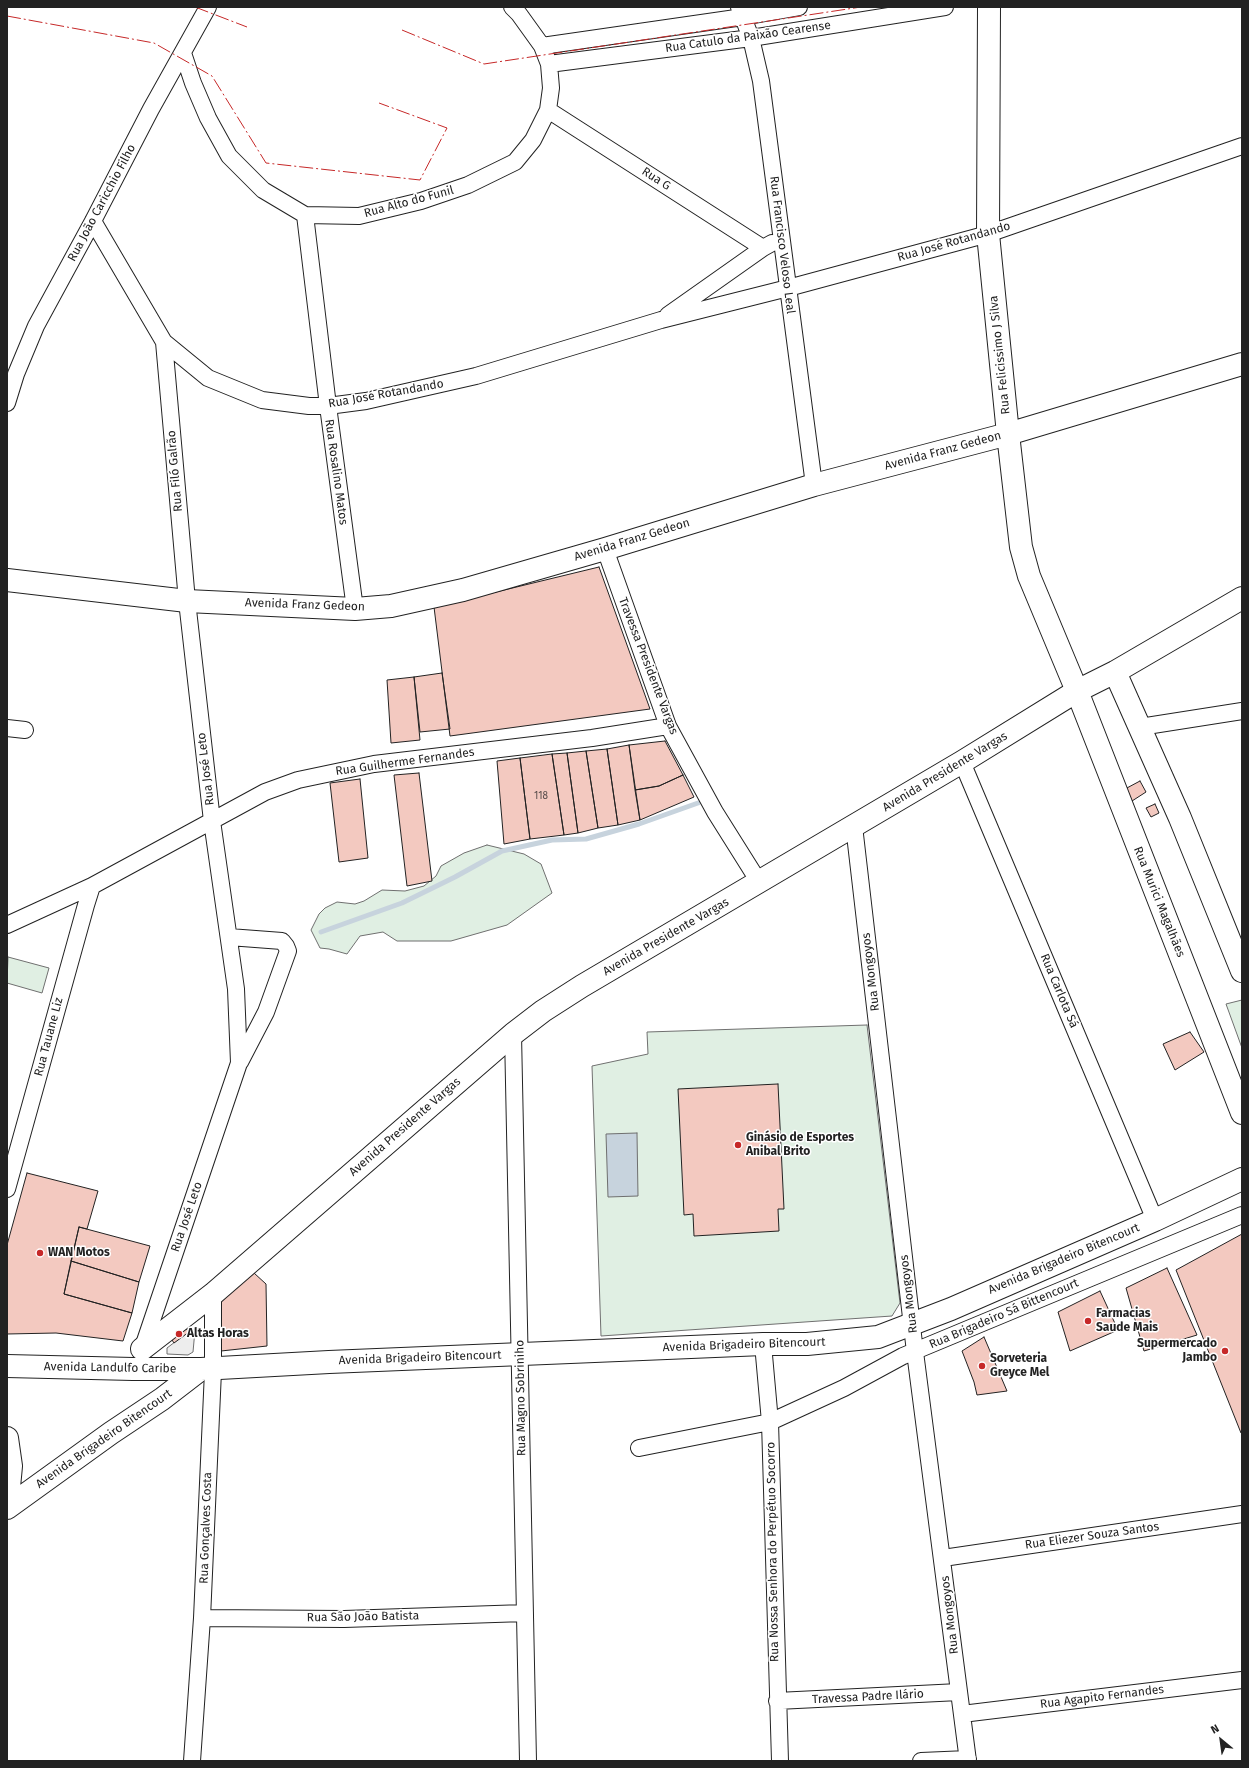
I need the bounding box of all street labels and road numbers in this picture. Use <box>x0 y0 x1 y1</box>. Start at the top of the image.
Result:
street label: Rua Catulo da Paixão Cearense <box>664 18 832 56</box>
street label: Rua João Caricchio Filho <box>65 142 139 264</box>
street label: Rua G <box>639 164 673 194</box>
street label: Rua Francisco Veloso Leal <box>766 175 798 315</box>
street label: Rua Alto do Funil <box>363 183 455 221</box>
street label: Rua José Rotandando <box>896 219 1012 265</box>
street label: Rua Felicissimo J Silva <box>987 295 1013 415</box>
street label: Rua José Rotandando <box>327 377 445 411</box>
street label: Rua Rosalino Matos <box>321 418 351 526</box>
street label: Avenida Franz Gedeon <box>883 429 1003 473</box>
street label: Rua Filó Galrão <box>164 430 186 512</box>
street label: Avenida Franz Gedeon <box>572 516 692 564</box>
street label: Travessa Presidente Vargas <box>615 595 681 737</box>
street label: Avenida Franz Gedeon <box>245 596 365 614</box>
street label: Avenida Presidente Vargas <box>880 729 1010 815</box>
street label: Rua José Leto <box>194 732 218 806</box>
street label: Rua Guilherme Fernandes <box>335 745 475 779</box>
street label: Rua Murici Magalhães <box>1130 845 1188 959</box>
street label: Avenida Presidente Vargas <box>601 895 731 979</box>
street label: Rua Mongoyos <box>859 932 883 1012</box>
street label: Rua Carlota Sá <box>1037 952 1081 1030</box>
street label: Rua Tauane Liz <box>32 996 66 1078</box>
street label: Avenida Presidente Vargas <box>346 1075 464 1179</box>
street label: Rua José Leto <box>168 1180 206 1254</box>
street label: Avenida Brigadeiro Bitencourt <box>986 1221 1142 1297</box>
street label: Rua Mongoyos <box>897 1254 921 1334</box>
street label: Rua Brigadeiro Sá Bittencourt <box>927 1276 1081 1352</box>
street label: Avenida Brigadeiro Bitencourt <box>662 1335 826 1355</box>
street label: Rua Magno Sobriniho <box>513 1340 529 1456</box>
street label: Avenida Brigadeiro Bitencourt <box>338 1348 502 1368</box>
street label: Avenida Landulfo Caribe <box>44 1360 176 1376</box>
street label: Avenida Brigadeiro Bitencourt <box>33 1386 175 1492</box>
street label: Rua Nossa Senhora do Perpétuo Socorro <box>764 1442 782 1662</box>
street label: Rua Gonçalves Costa <box>197 1472 215 1584</box>
street label: Rua Eliezer Souza Santos <box>1024 1519 1160 1553</box>
street label: Rua Mongoyos <box>938 1575 962 1655</box>
street label: Rua São João Batista <box>307 1609 419 1625</box>
street label: Rua Agapito Fernandes <box>1039 1682 1165 1712</box>
street label: Travessa Padre Ilário <box>812 1687 924 1707</box>

